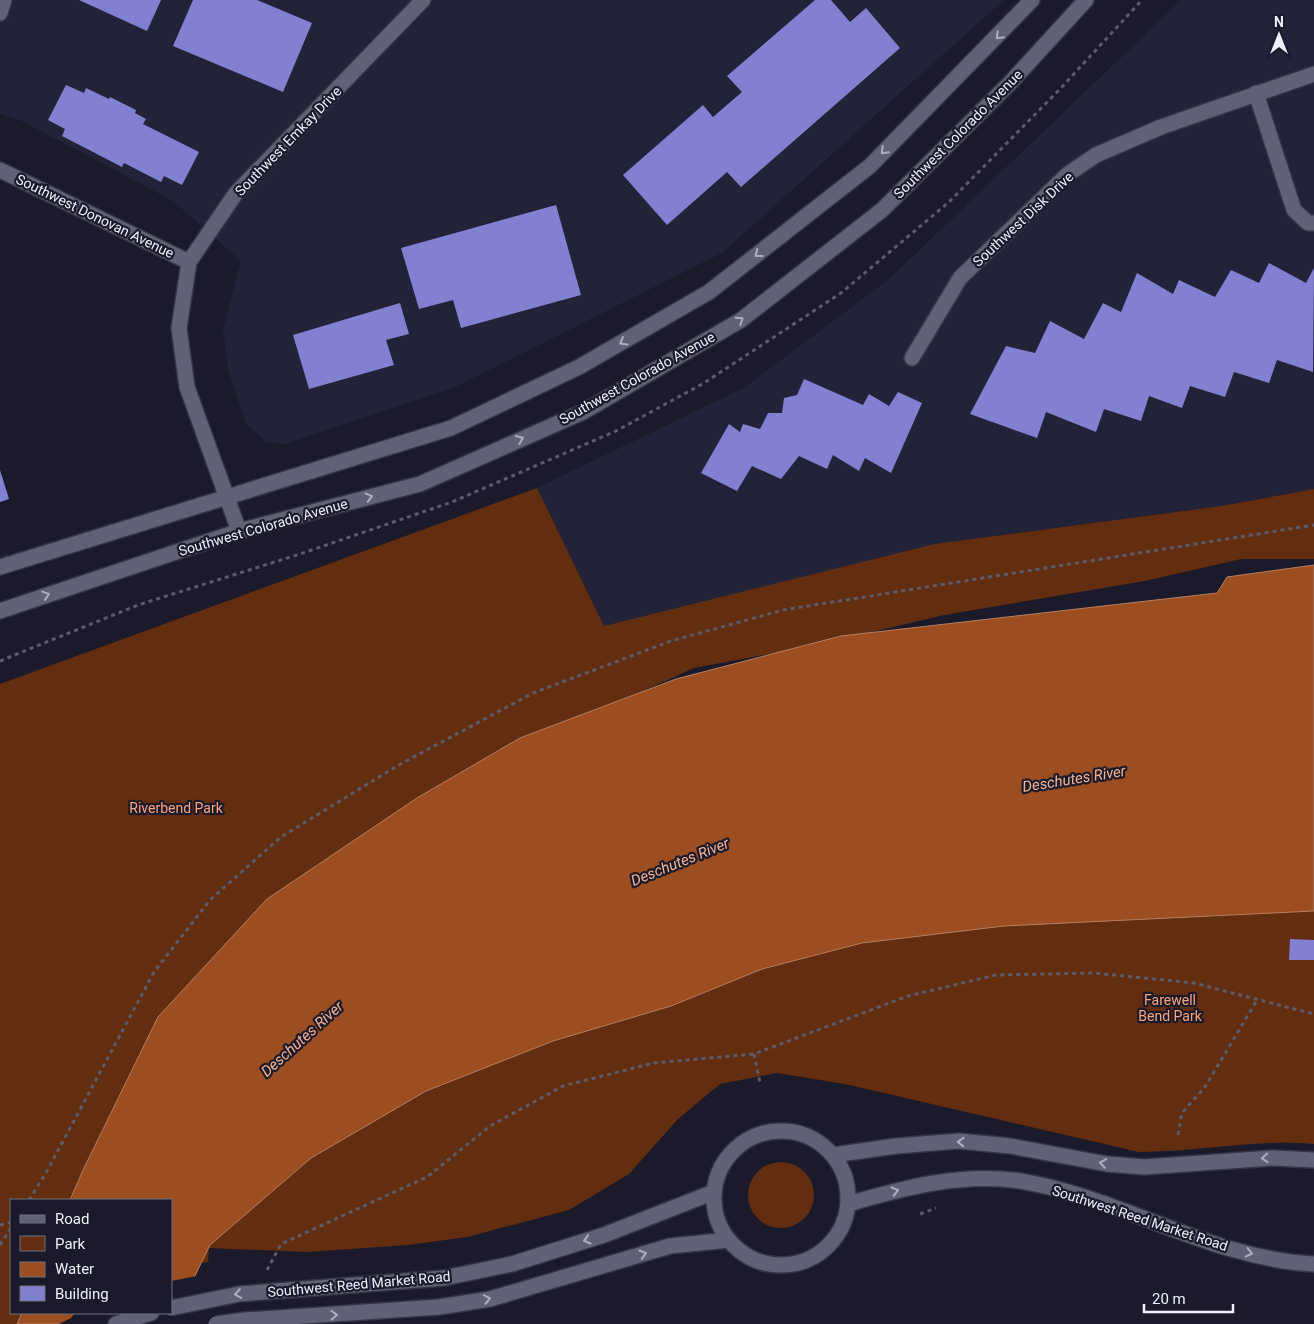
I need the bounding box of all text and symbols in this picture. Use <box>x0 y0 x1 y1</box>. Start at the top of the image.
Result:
north arrow <box>1254 10 1304 60</box>
text: N <box>1274 14 1284 30</box>
one-way arrow <box>996 30 1005 39</box>
street label: Southwest Colorado Avenue <box>890 66 1026 202</box>
street label: Southwest Emkay Drive <box>232 83 344 199</box>
one-way arrow <box>881 145 890 154</box>
street label: Southwest Disk Drive <box>970 168 1076 270</box>
street label: Southwest Donovan Avenue <box>13 171 177 261</box>
one-way arrow <box>755 248 764 257</box>
one-way arrow <box>734 317 743 326</box>
street label: Southwest Colorado Avenue <box>556 329 718 427</box>
one-way arrow <box>619 336 628 346</box>
one-way arrow <box>515 435 524 446</box>
one-way arrow <box>365 492 373 503</box>
street label: Southwest Colorado Avenue <box>177 495 349 559</box>
one-way arrow <box>42 591 50 601</box>
water label: Deschutes River <box>1021 762 1128 796</box>
park label: Riverbend Park <box>129 800 224 816</box>
water label: Deschutes River <box>628 834 733 890</box>
park label: Farewell Bend Park <box>1138 992 1203 1024</box>
water label: Deschutes River <box>257 997 348 1081</box>
one-way arrow <box>957 1137 965 1147</box>
one-way arrow <box>1261 1153 1269 1164</box>
one-way arrow <box>1099 1158 1108 1168</box>
street label: Southwest Reed Market Road <box>1050 1182 1230 1254</box>
one-way arrow <box>891 1186 899 1196</box>
legend <box>10 1199 172 1314</box>
text: Road <box>55 1210 89 1228</box>
text: Park <box>55 1235 86 1253</box>
one-way arrow <box>583 1235 591 1245</box>
one-way arrow <box>1244 1247 1253 1258</box>
one-way arrow <box>638 1249 647 1259</box>
text: Water <box>55 1260 94 1278</box>
street label: Southwest Reed Market Road <box>267 1268 451 1300</box>
scale bar <box>1144 1282 1233 1314</box>
text: Building <box>55 1285 109 1303</box>
one-way arrow <box>234 1289 243 1299</box>
text: 20 m <box>1152 1290 1186 1308</box>
one-way arrow <box>483 1294 491 1305</box>
one-way arrow <box>330 1309 338 1320</box>

